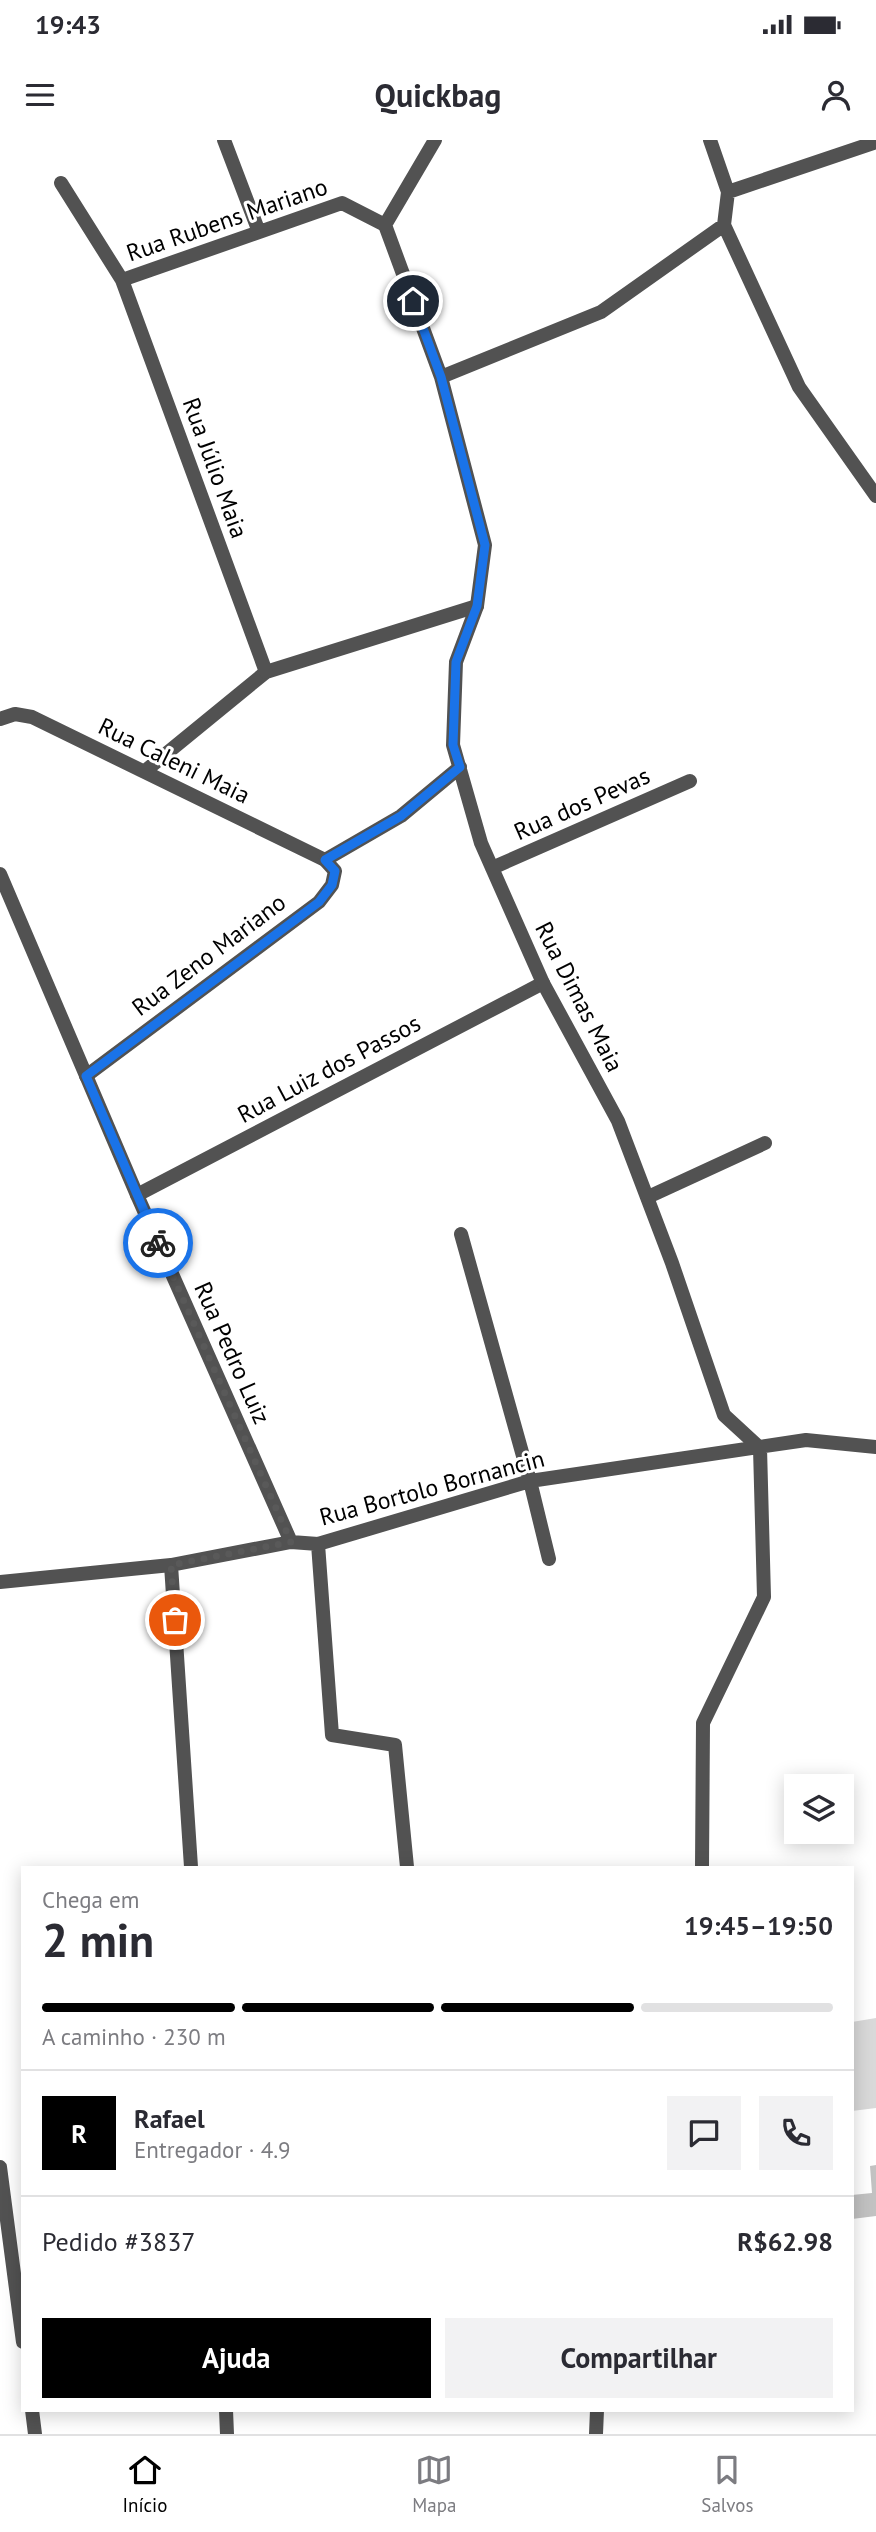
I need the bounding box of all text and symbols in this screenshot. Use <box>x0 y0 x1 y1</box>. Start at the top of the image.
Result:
text: 19:43 <box>35 8 101 41</box>
text: Quickbag <box>374 74 502 116</box>
icon: menu <box>21 76 59 114</box>
icon: person <box>817 76 855 114</box>
street label: Rua Rubens Mariano <box>122 171 331 268</box>
pin <box>383 271 443 331</box>
icon: home <box>394 282 432 320</box>
street label: Rua Júlio Maia <box>176 393 255 542</box>
street label: Rua Caleni Maia <box>93 710 255 811</box>
street label: Rua dos Pevas <box>509 760 655 847</box>
street label: Rua Zeno Mariano <box>126 887 292 1023</box>
street label: Rua Dimas Maia <box>528 916 631 1077</box>
street label: Rua Luiz dos Passos <box>232 1007 426 1130</box>
courier <box>123 1208 193 1278</box>
icon: bike <box>139 1224 177 1262</box>
street label: Rua Pedro Luiz <box>187 1277 278 1429</box>
street label: Rua Bortolo Bornancin <box>316 1443 548 1532</box>
pin <box>145 1590 205 1650</box>
icon: bag <box>156 1601 194 1639</box>
map controls <box>784 1774 854 1844</box>
button: layers <box>784 1774 854 1844</box>
text: Chega em <box>42 1885 139 1914</box>
text: 19:45–19:50 <box>684 1909 833 1942</box>
text: 2 min <box>42 1910 154 1970</box>
text: A caminho · 230 m <box>42 2022 226 2051</box>
button: chat <box>667 2096 741 2170</box>
button: phone <box>759 2096 833 2170</box>
text: Rafael <box>134 2102 205 2135</box>
text: R <box>71 2117 87 2150</box>
text: Entregador · 4.9 <box>134 2135 291 2164</box>
text: Pedido #3837 <box>42 2225 195 2258</box>
text: R$62.98 <box>737 2225 833 2258</box>
button: Ajuda <box>42 2318 431 2398</box>
button: Compartilhar <box>445 2318 833 2398</box>
tab: Início <box>122 2451 167 2517</box>
tab: Mapa <box>412 2451 456 2517</box>
tab: Salvos <box>701 2451 754 2517</box>

